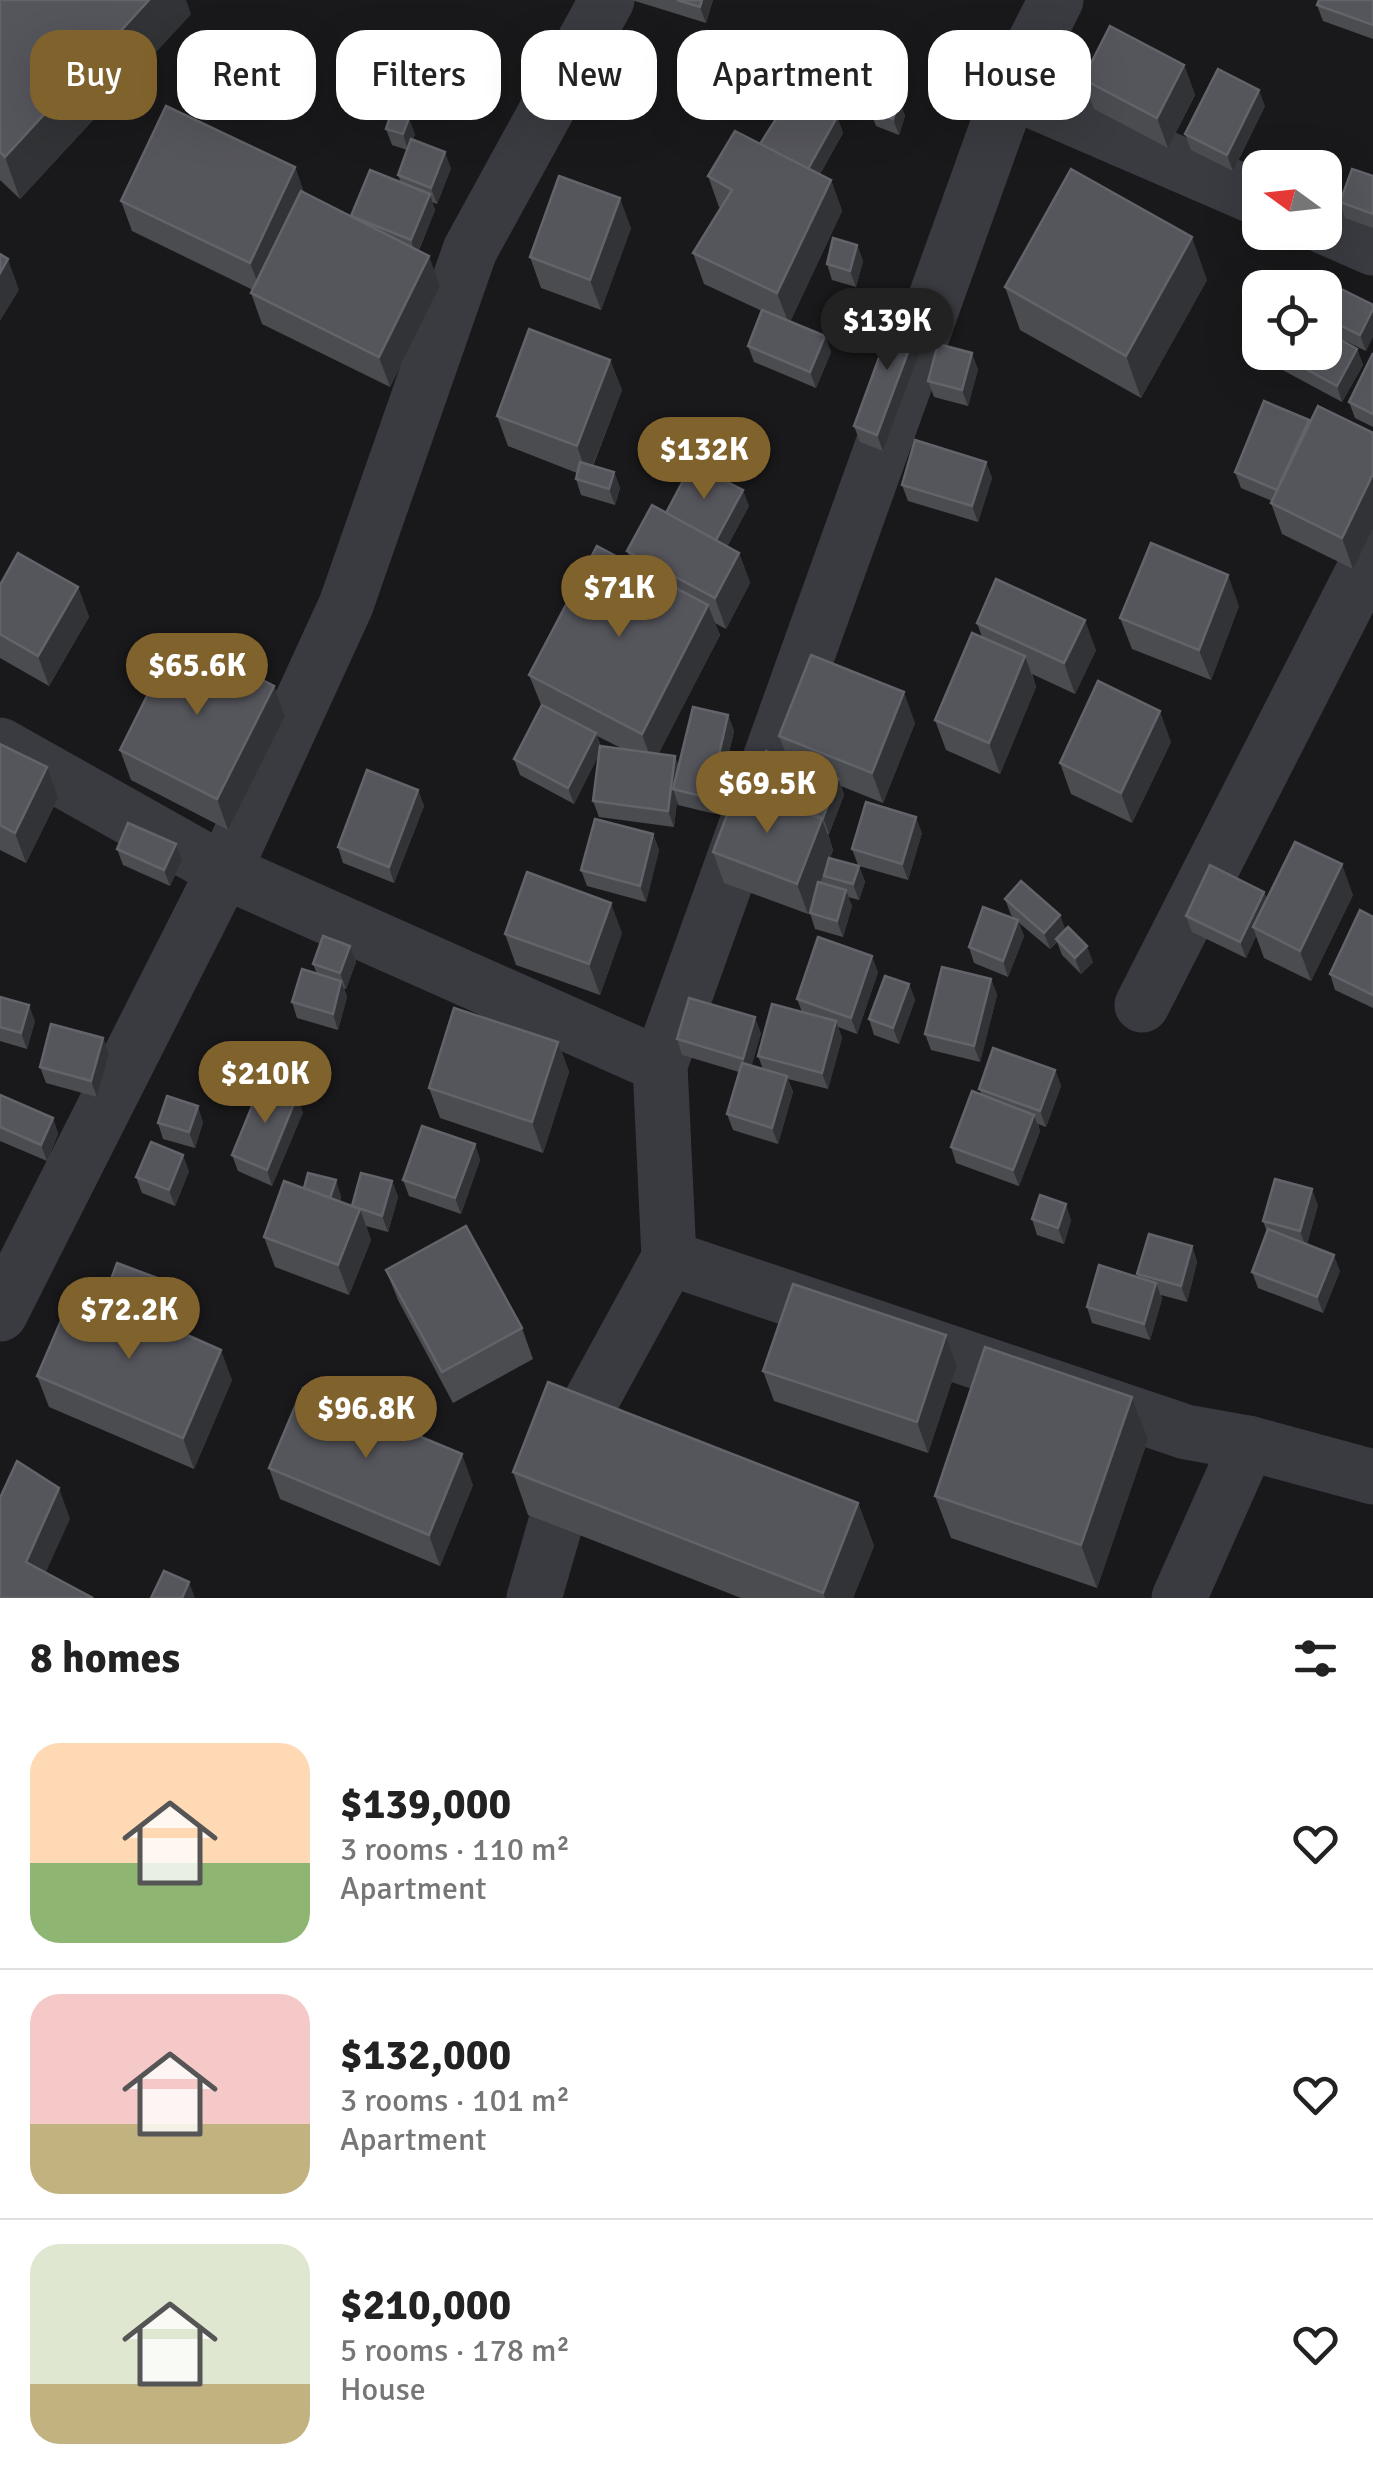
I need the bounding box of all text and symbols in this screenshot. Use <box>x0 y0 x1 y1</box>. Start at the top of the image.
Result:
chip: Buy <box>30 30 157 120</box>
chip: Rent <box>177 30 316 120</box>
chip: Filters <box>336 30 501 120</box>
chip: New <box>521 30 657 120</box>
chip: Apartment <box>677 30 908 120</box>
chip: House <box>928 30 1091 120</box>
north arrow <box>1242 150 1342 250</box>
map controls <box>1242 150 1342 370</box>
button: locate <box>1242 270 1342 370</box>
pin: $139K <box>817 288 957 373</box>
text: $139K <box>843 301 931 340</box>
pin: $132K <box>634 417 774 502</box>
text: $132K <box>660 430 748 469</box>
pin: $71K <box>560 555 678 640</box>
text: $71K <box>583 568 655 607</box>
pin: $65.6K <box>116 633 278 718</box>
text: $65.6K <box>148 646 246 685</box>
pin: $69.5K <box>686 751 848 836</box>
text: $69.5K <box>718 764 816 803</box>
pin: $210K <box>195 1041 335 1126</box>
text: $210K <box>221 1054 309 1093</box>
pin: $72.2K <box>48 1277 210 1362</box>
text: $72.2K <box>80 1290 178 1329</box>
pin: $96.8K <box>285 1376 447 1461</box>
text: $96.8K <box>317 1389 415 1428</box>
icon: filters <box>1288 1631 1343 1686</box>
text: 8 homes <box>30 1633 180 1684</box>
text: $139,000 <box>340 1779 511 1830</box>
icon: home <box>110 1783 230 1903</box>
icon: heart <box>1288 1816 1343 1871</box>
text: 3 rooms · 110 m² <box>340 1830 570 1869</box>
text: Apartment <box>340 1869 487 1908</box>
text: $132,000 <box>340 2030 511 2081</box>
icon: home <box>110 2034 230 2154</box>
icon: heart <box>1288 2067 1343 2122</box>
text: 3 rooms · 101 m² <box>340 2081 570 2120</box>
text: Apartment <box>340 2120 487 2159</box>
text: $210,000 <box>340 2280 511 2331</box>
icon: home <box>110 2284 230 2404</box>
icon: heart <box>1288 2317 1343 2372</box>
text: 5 rooms · 178 m² <box>340 2331 570 2370</box>
text: House <box>340 2370 426 2409</box>

